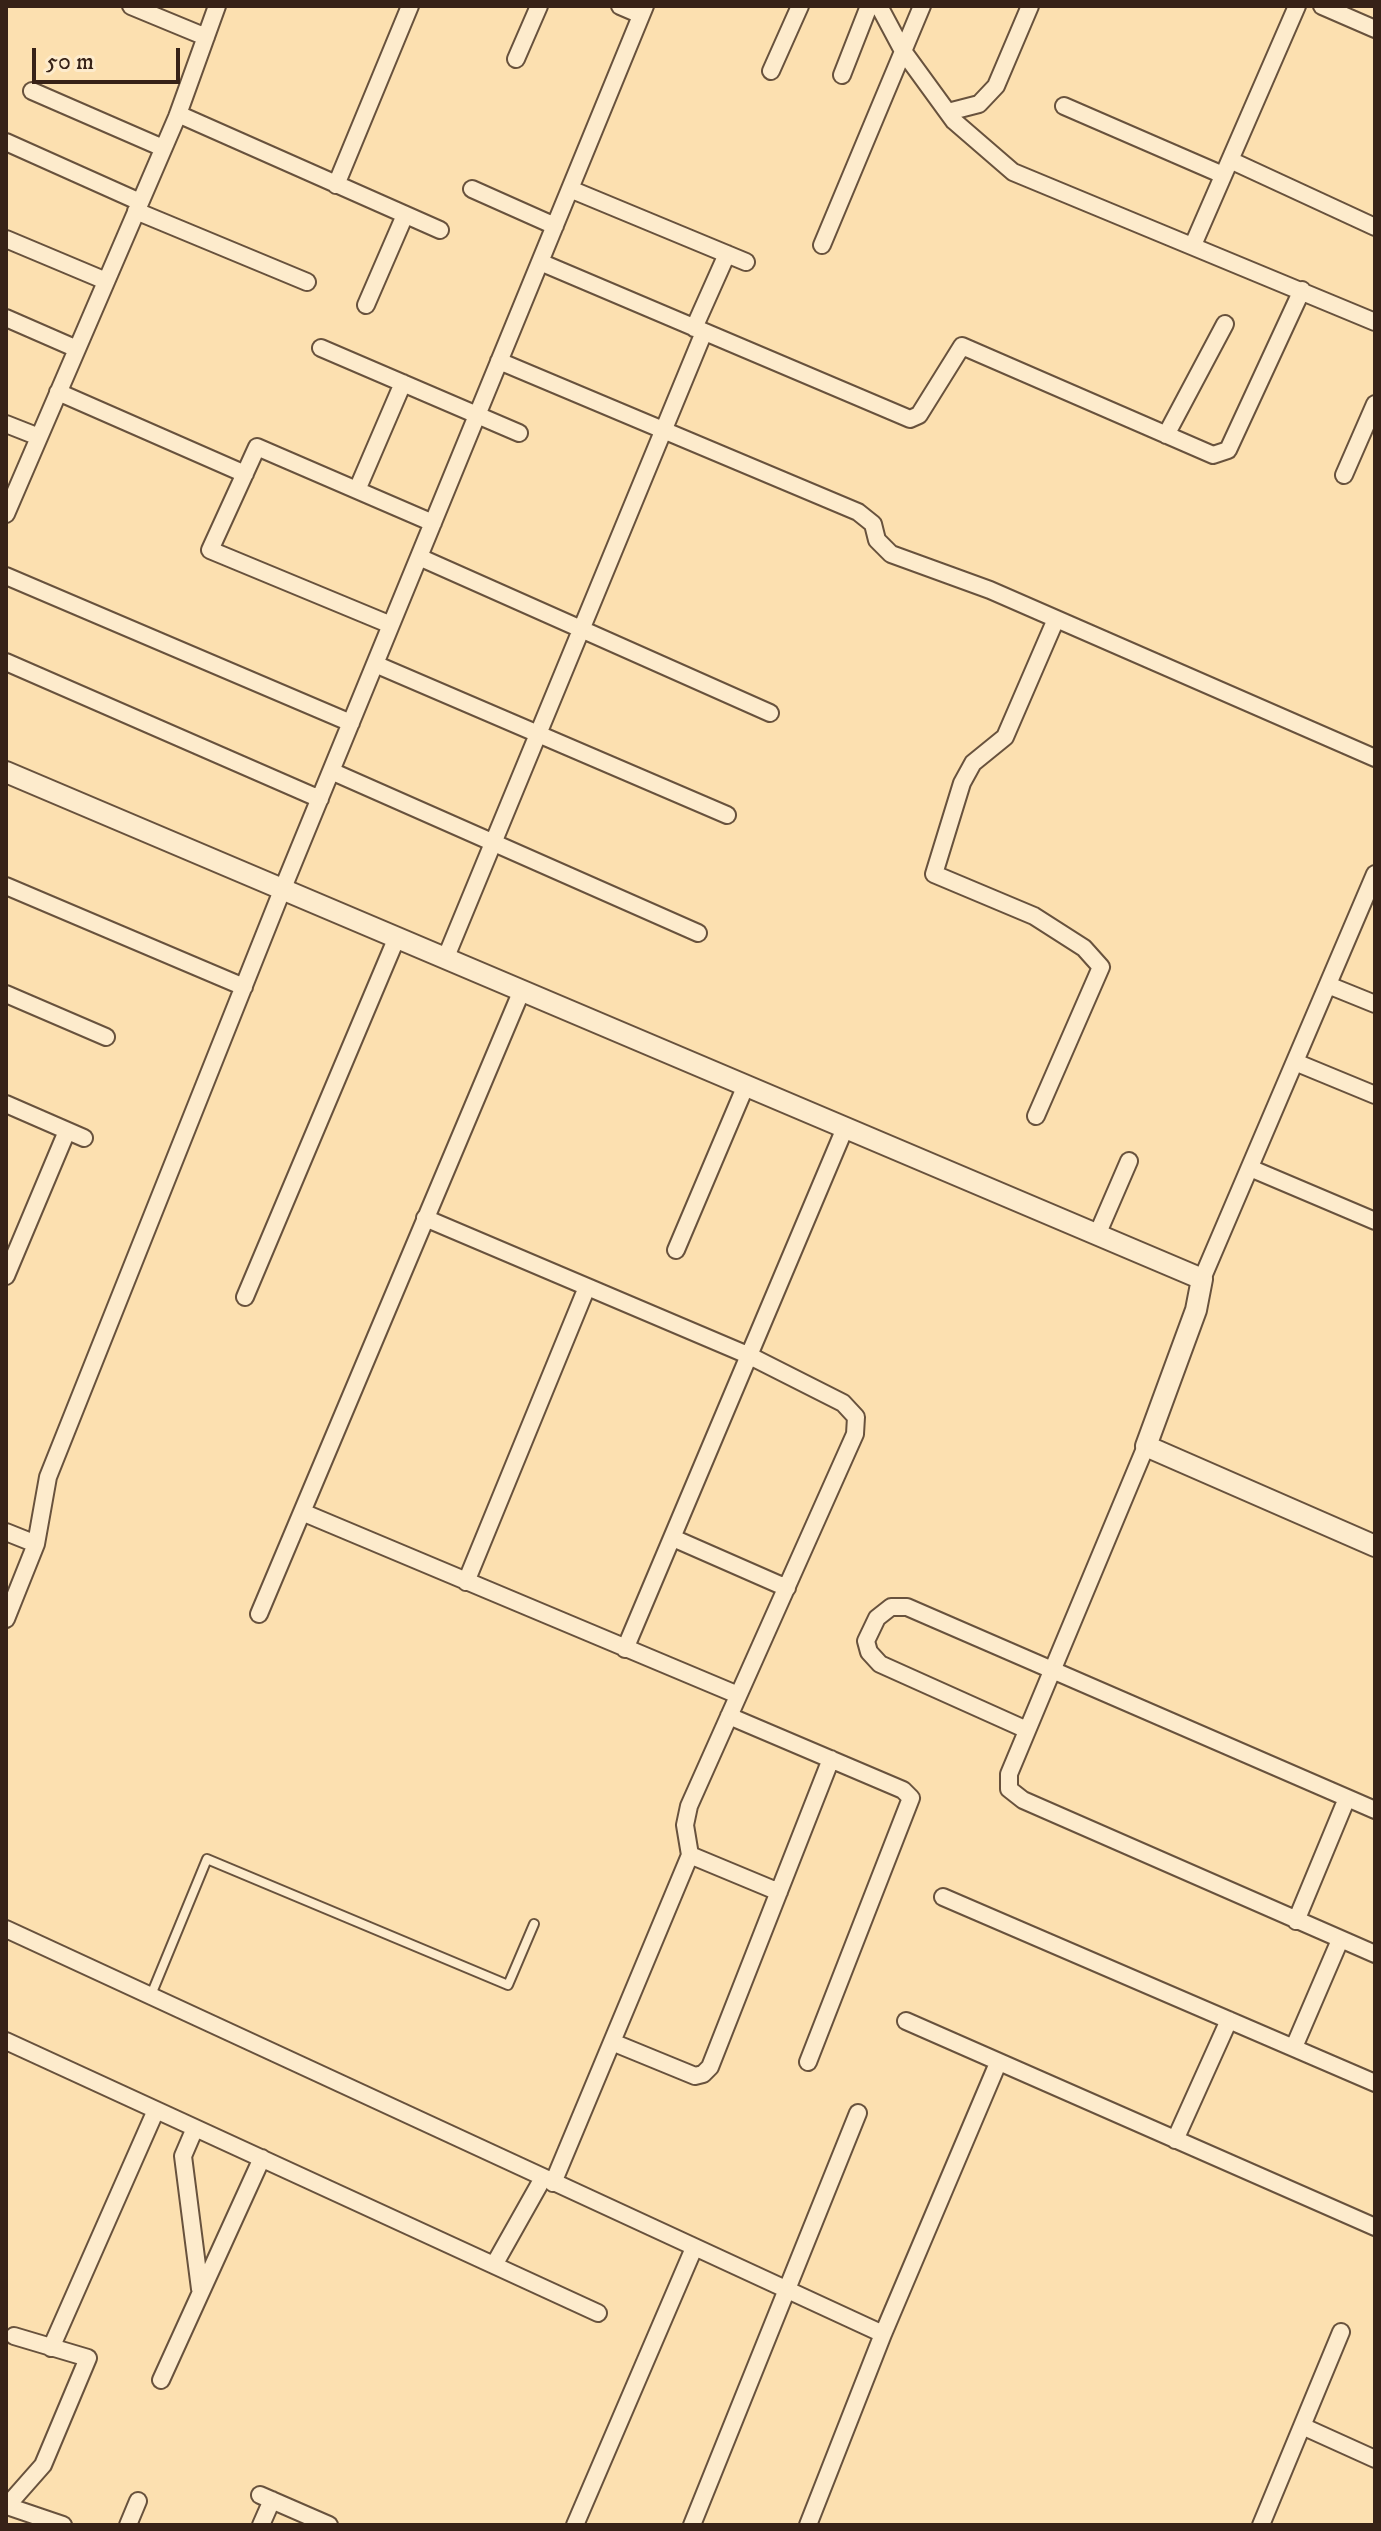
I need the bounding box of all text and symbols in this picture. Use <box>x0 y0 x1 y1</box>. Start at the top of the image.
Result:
scale bar <box>36 32 184 82</box>
text: 50 m <box>46 47 94 77</box>

